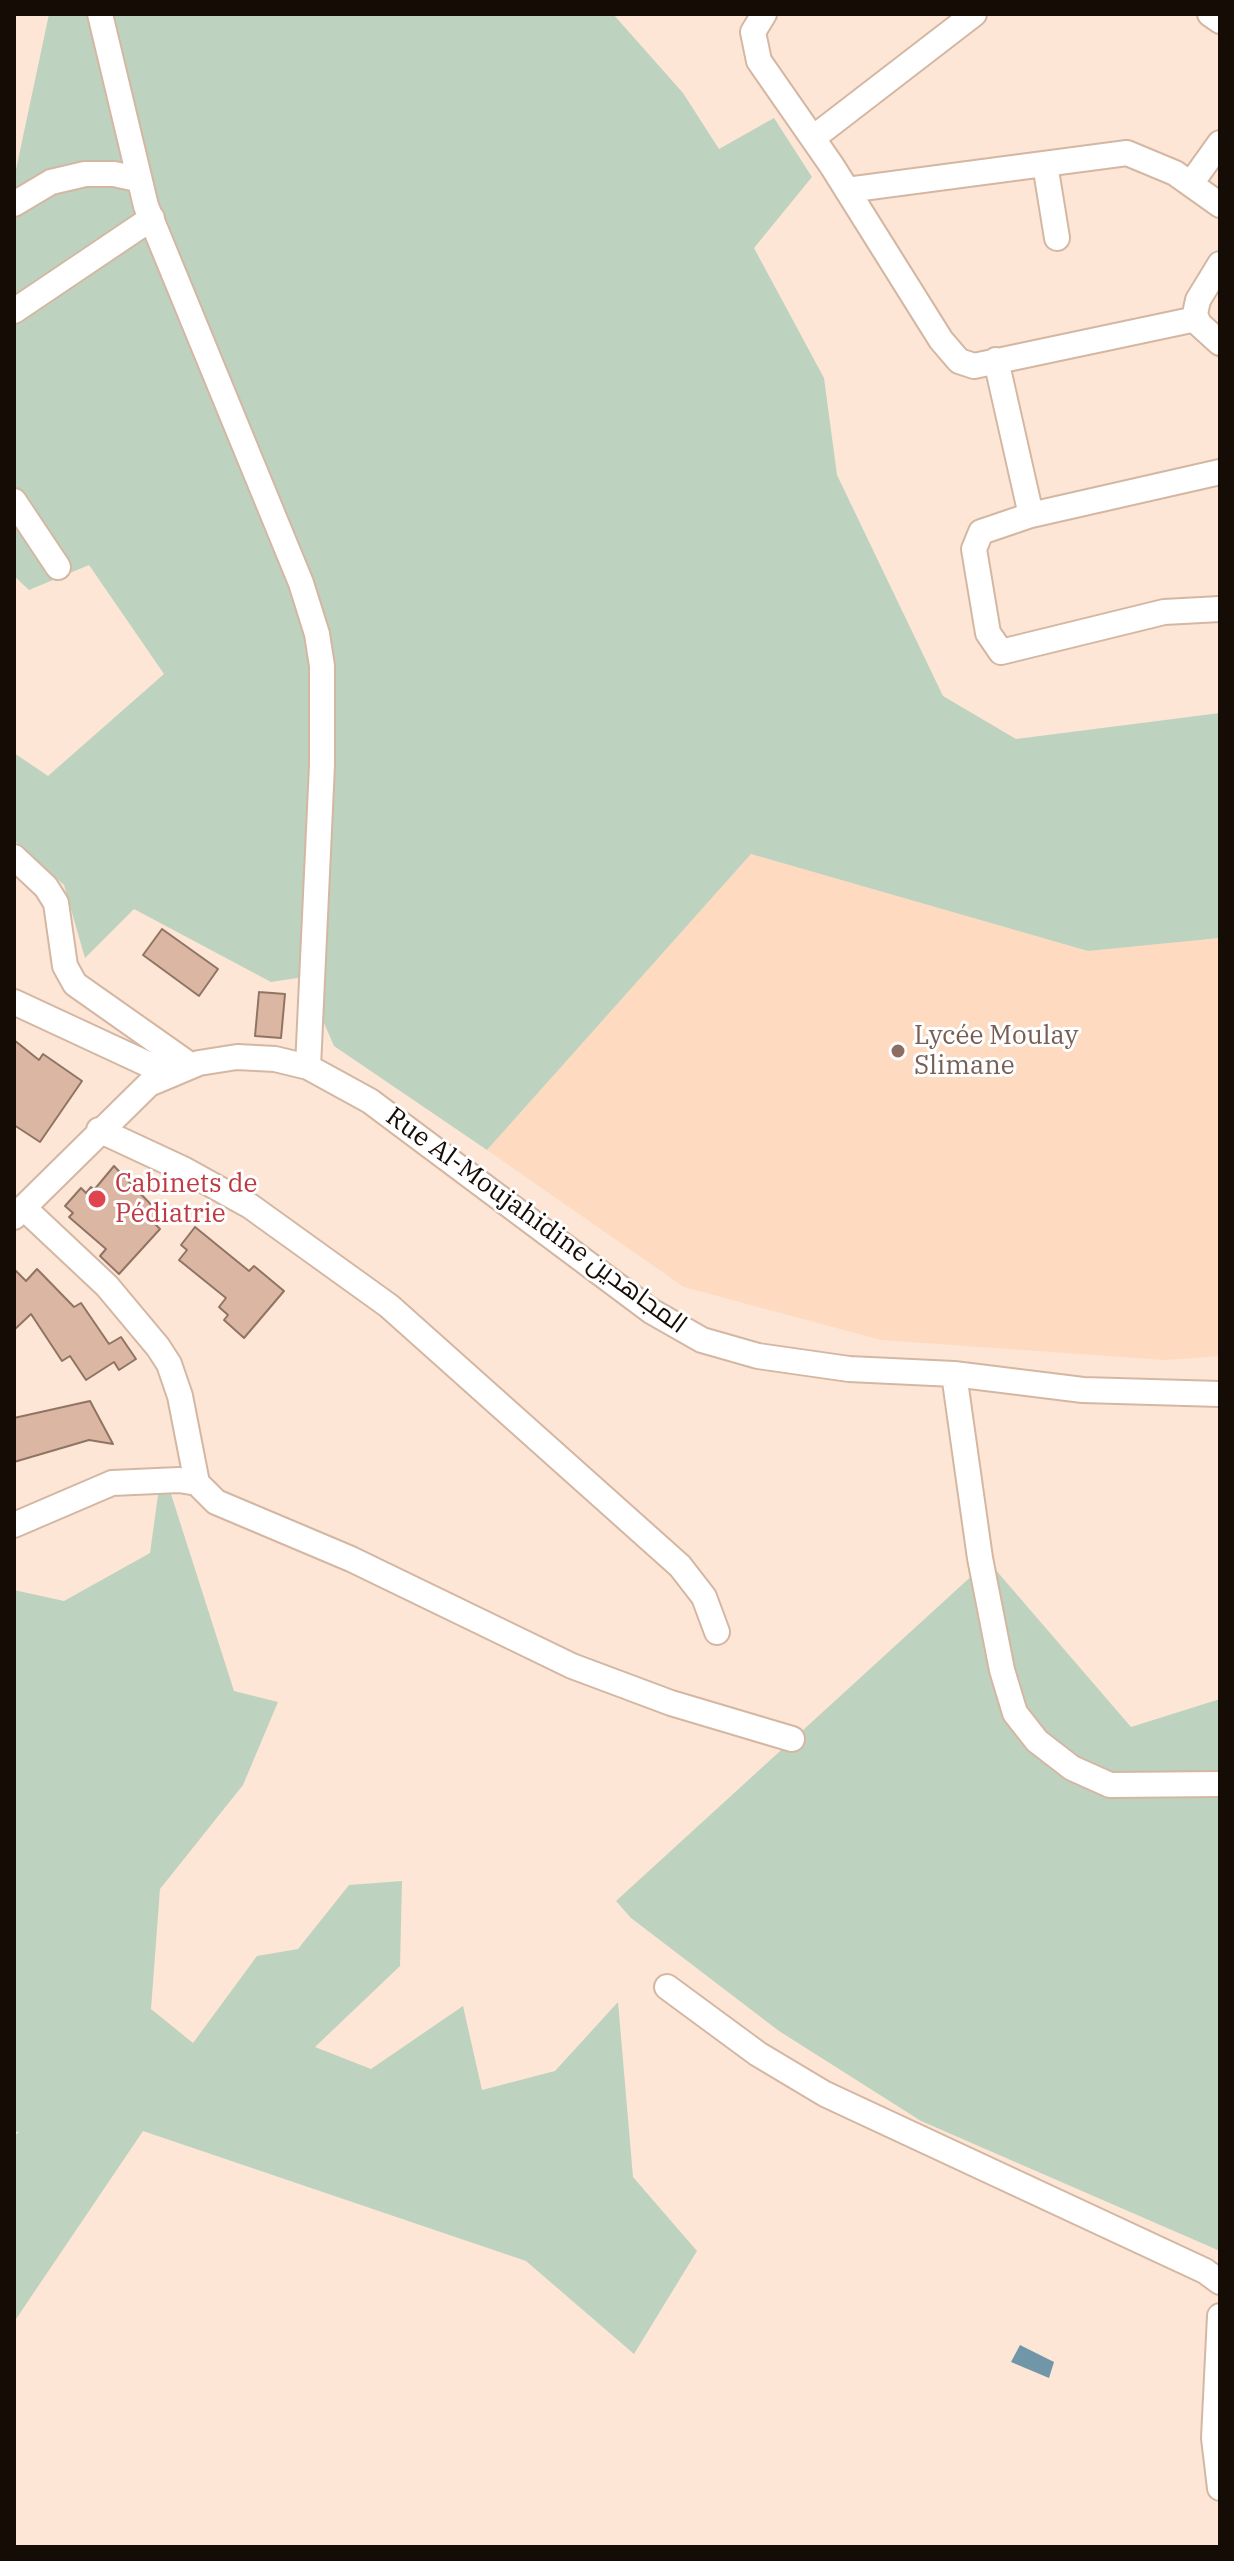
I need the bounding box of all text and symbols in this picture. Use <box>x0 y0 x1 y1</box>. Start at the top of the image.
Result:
place label: Lycée Moulay Slimane <box>914 1020 1078 1082</box>
marker: Lycée Moulay Slimane <box>889 1042 907 1060</box>
street label: Rue Al-Moujahidine المجاهدين <box>379 1101 693 1341</box>
place label: Cabinets de Pédiatrie <box>115 1168 257 1230</box>
marker: Cabinets de Pédiatrie <box>86 1188 108 1210</box>

